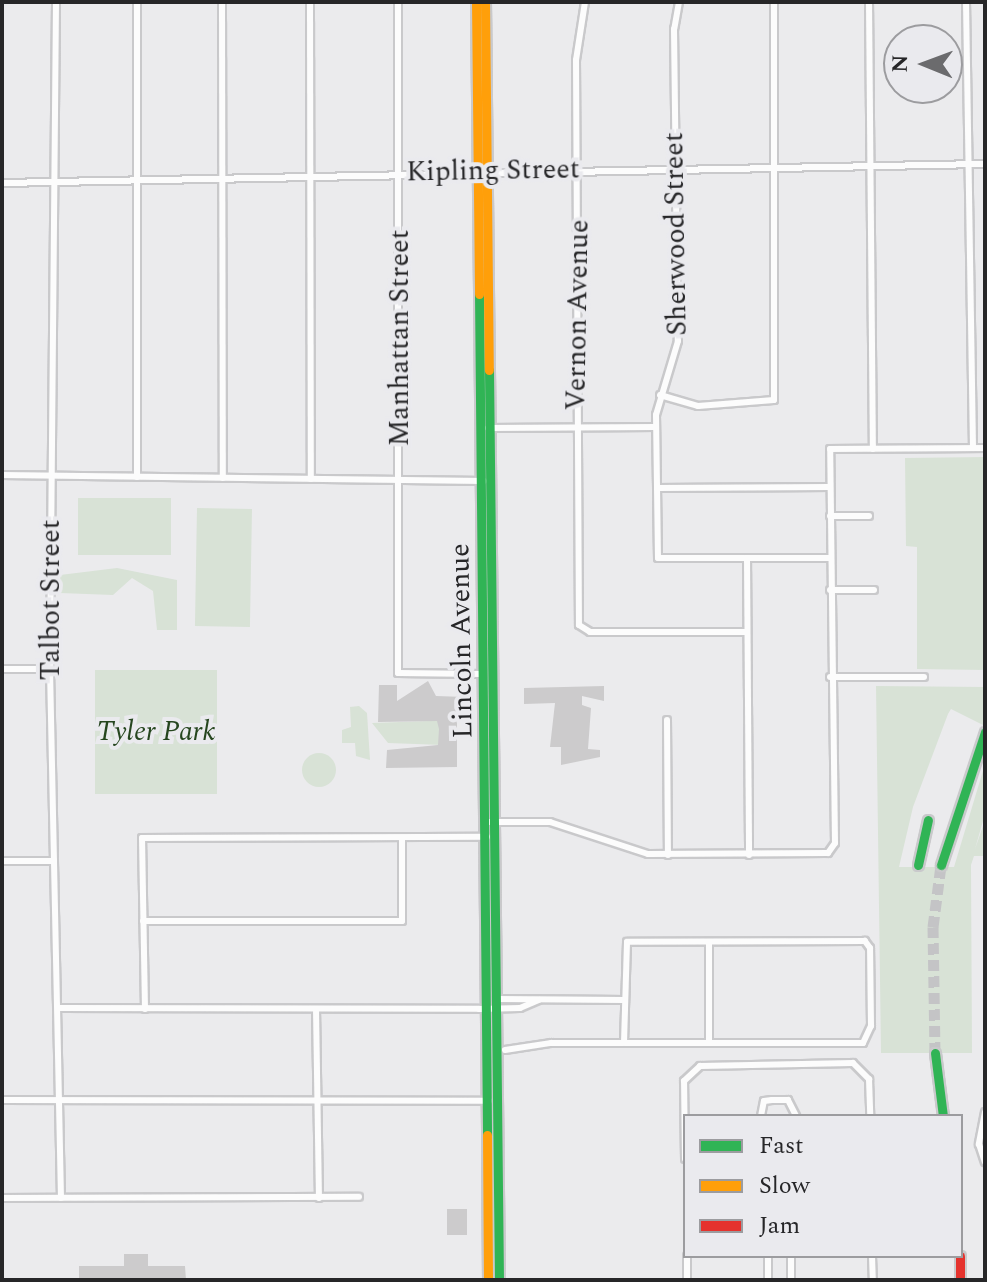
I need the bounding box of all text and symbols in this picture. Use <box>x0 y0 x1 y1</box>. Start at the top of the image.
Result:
north arrow <box>883 24 963 104</box>
text: N <box>884 54 917 73</box>
street label: Sherwood Street <box>657 132 695 336</box>
street label: Kipling Street <box>406 153 580 189</box>
street label: Vernon Avenue <box>560 219 596 411</box>
street label: Manhattan Street <box>383 230 417 446</box>
street label: Talbot Street <box>34 520 68 680</box>
street label: Lincoln Avenue <box>443 543 481 739</box>
park label: Tyler Park <box>96 715 216 749</box>
legend <box>683 1114 963 1258</box>
text: Fast <box>759 1128 804 1164</box>
text: Slow <box>759 1168 810 1204</box>
text: Jam <box>759 1208 800 1244</box>

